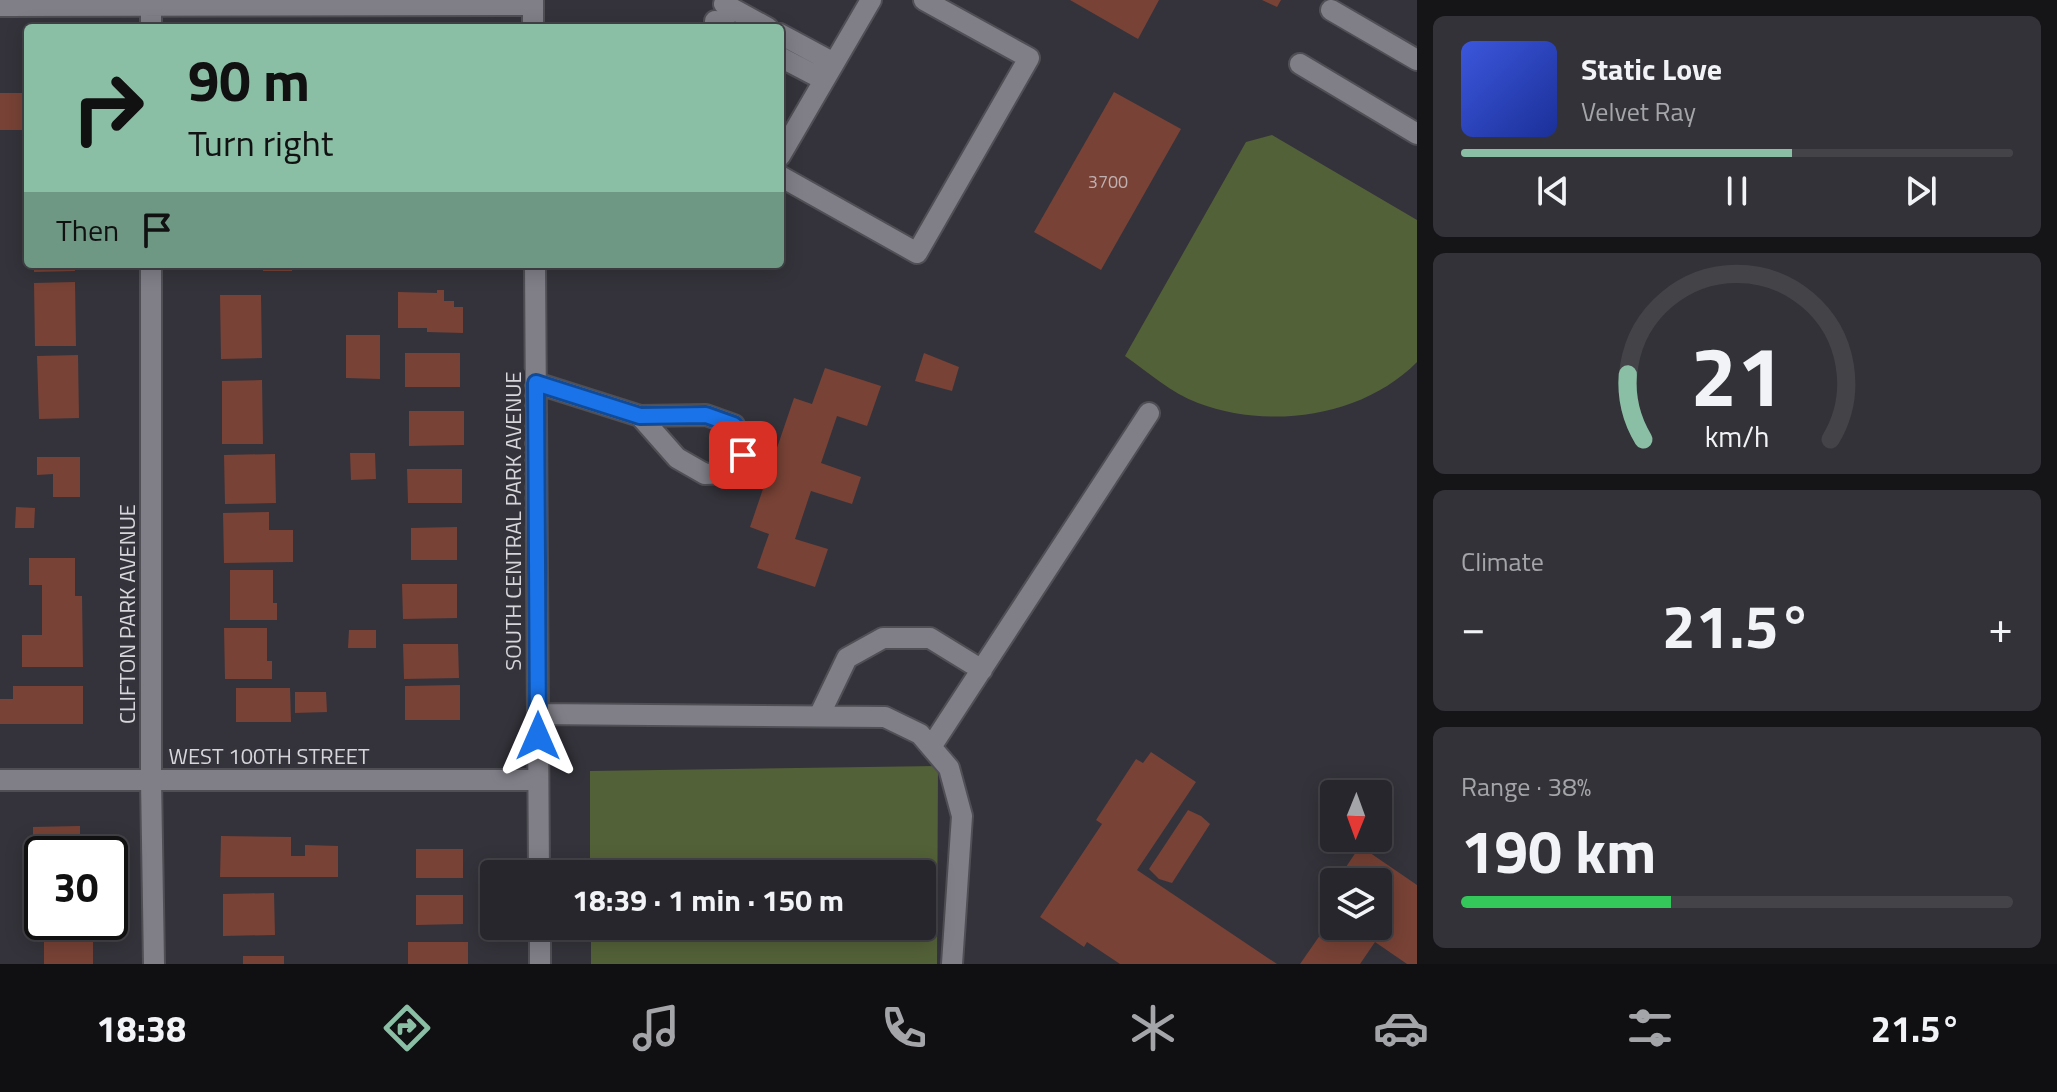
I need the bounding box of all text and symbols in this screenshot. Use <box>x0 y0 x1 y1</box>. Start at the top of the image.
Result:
text: 90 m <box>188 38 310 123</box>
text: Static Love <box>1581 46 1722 92</box>
icon: right <box>56 56 160 160</box>
text: Velvet Ray <box>1581 92 1696 131</box>
text: Turn right <box>188 115 333 170</box>
house number: 3700 <box>1088 168 1128 195</box>
icon: previous <box>1531 169 1575 213</box>
icon: pause <box>1715 169 1759 213</box>
icon: next <box>1899 169 1943 213</box>
text: Then <box>56 207 119 253</box>
icon: arrive <box>135 208 179 252</box>
text: 21 <box>1690 311 1784 437</box>
street label: SOUTH CENTRAL PARK AVENUE <box>496 371 530 671</box>
text: km/h <box>1705 415 1769 458</box>
pin <box>709 421 777 489</box>
icon: arrive <box>721 433 765 477</box>
street label: CLIFTON PARK AVENUE <box>110 504 144 724</box>
text: Climate <box>1461 542 1544 581</box>
text: 21.5° <box>1662 580 1812 671</box>
text: − <box>1461 593 1486 660</box>
text: + <box>1988 593 2013 660</box>
position arrow <box>496 694 580 778</box>
street label: WEST 100TH STREET <box>168 739 370 773</box>
text: Range · 38% <box>1461 767 1591 806</box>
north arrow <box>1320 780 1392 852</box>
map controls <box>1320 780 1392 940</box>
text: 190 km <box>1461 805 1656 896</box>
speed limit sign: 30 <box>24 836 128 940</box>
button: layers <box>1320 868 1392 940</box>
text: 18:39 · 1 min · 150 m <box>572 877 844 923</box>
icon: directions <box>379 1000 435 1056</box>
icon: music <box>628 1000 684 1056</box>
icon: phone <box>876 1000 932 1056</box>
icon: climate <box>1125 1000 1181 1056</box>
icon: car <box>1373 1000 1429 1056</box>
icon: filters <box>1622 1000 1678 1056</box>
text: 18:38 <box>96 1001 186 1056</box>
text: 21.5° <box>1871 1001 1961 1056</box>

